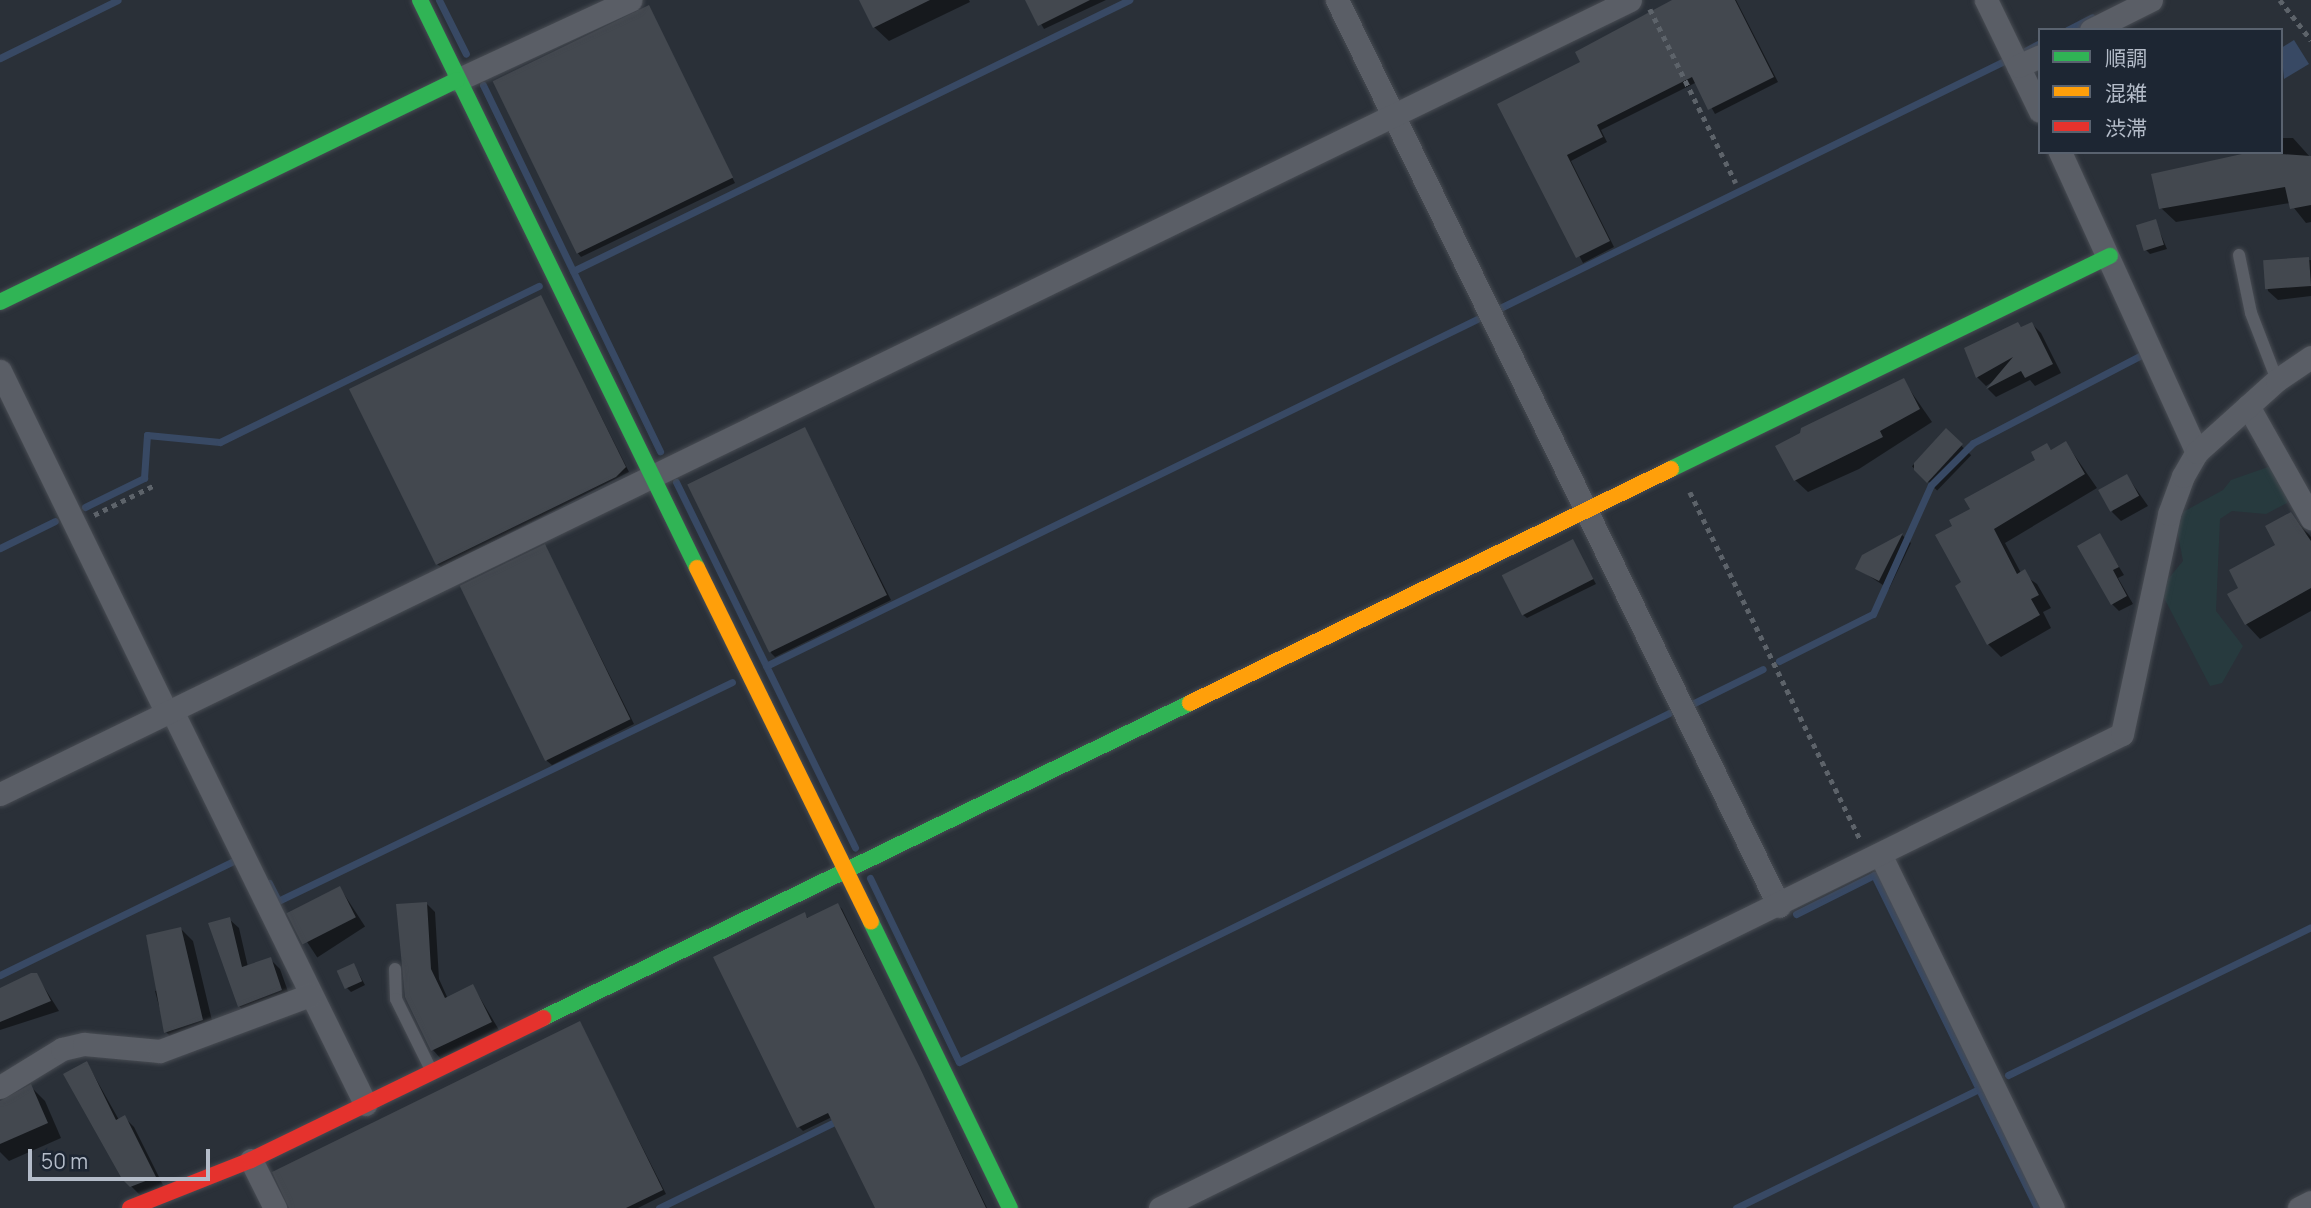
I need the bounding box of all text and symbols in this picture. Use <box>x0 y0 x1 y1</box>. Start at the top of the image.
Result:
legend <box>2038 28 2283 154</box>
text: 順調 <box>2105 44 2147 72</box>
text: 混雑 <box>2105 79 2147 107</box>
text: 渋滞 <box>2105 114 2147 142</box>
scale bar <box>32 1134 214 1178</box>
text: 50 m <box>41 1147 88 1175</box>

